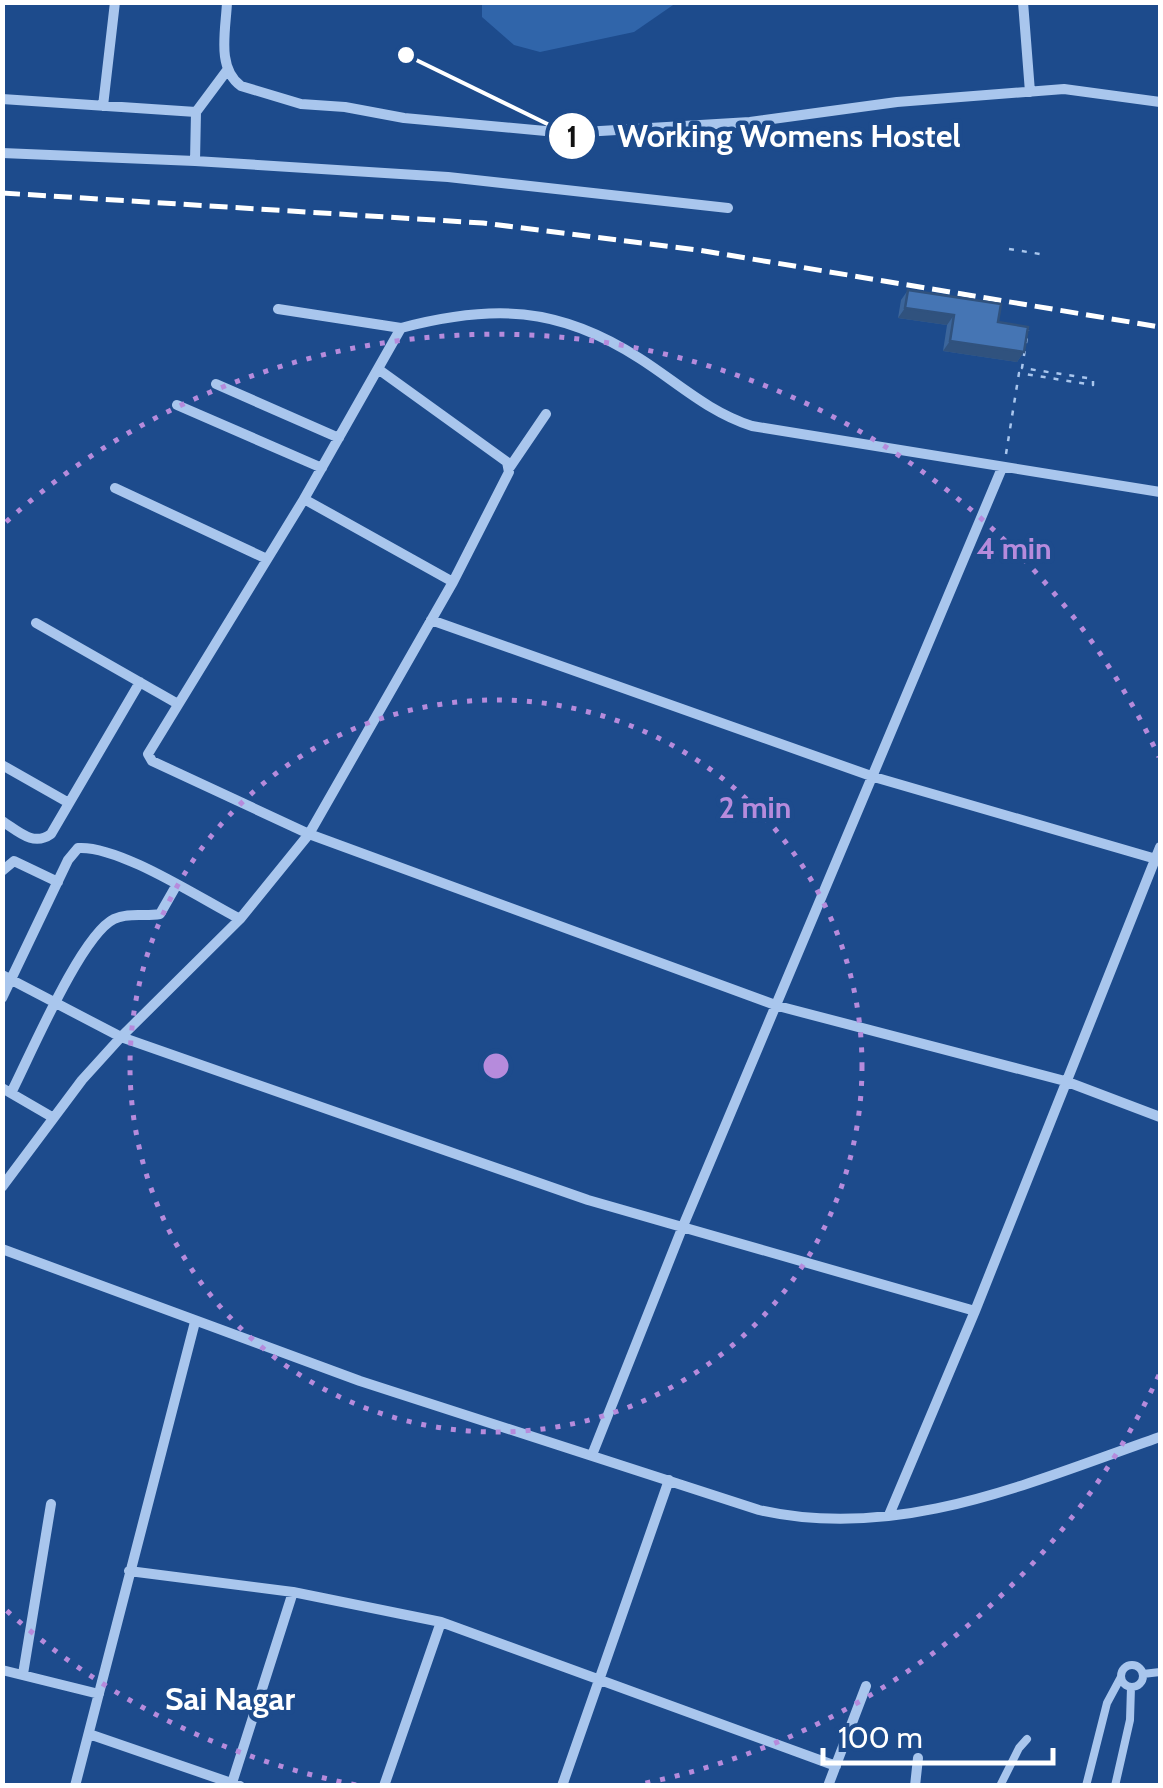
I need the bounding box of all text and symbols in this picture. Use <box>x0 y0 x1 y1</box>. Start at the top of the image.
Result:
callout: Working Womens Hostel <box>547 105 981 167</box>
text: Working Womens Hostel <box>617 116 961 155</box>
text: 1 <box>566 118 578 155</box>
text: 4 min <box>976 530 1052 567</box>
text: 2 min <box>719 789 791 826</box>
centre of rings <box>478 1048 514 1084</box>
district label: Sai Nagar <box>165 1679 296 1718</box>
scale bar <box>823 1703 1053 1765</box>
text: 100 m <box>838 1719 923 1756</box>

